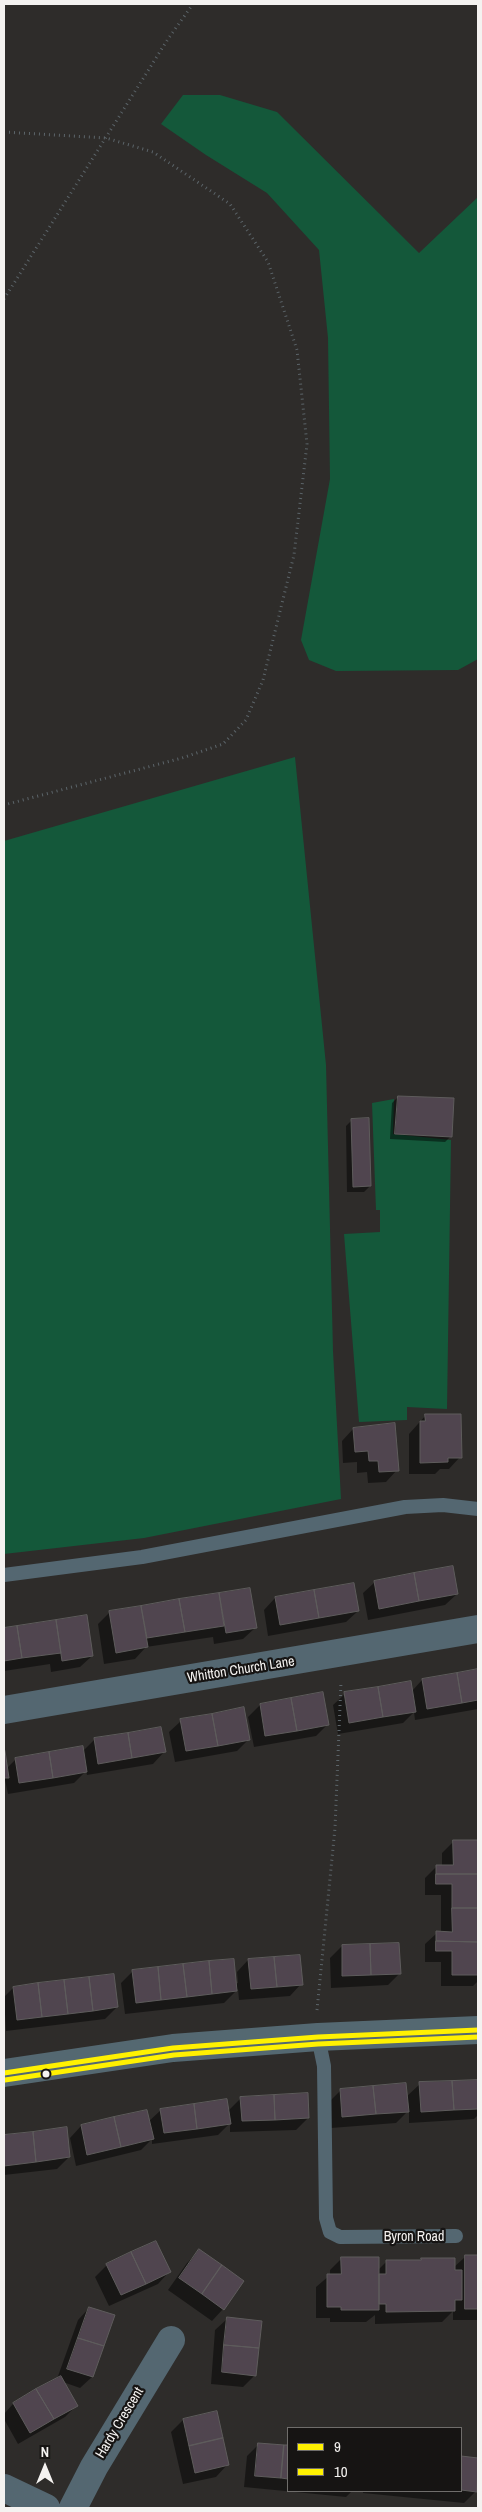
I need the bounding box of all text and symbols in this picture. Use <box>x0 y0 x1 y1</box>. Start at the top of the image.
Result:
street label: Whitton Church Lane <box>186 1653 296 1687</box>
unlabelled marker <box>41 2069 51 2079</box>
street label: Byron Road <box>384 2229 444 2245</box>
street label: Hardy Crescent <box>92 2384 148 2462</box>
legend <box>287 2427 462 2492</box>
text: 9 <box>334 2436 341 2457</box>
north arrow <box>20 2442 70 2492</box>
text: N <box>41 2443 49 2461</box>
text: 10 <box>334 2461 348 2482</box>

